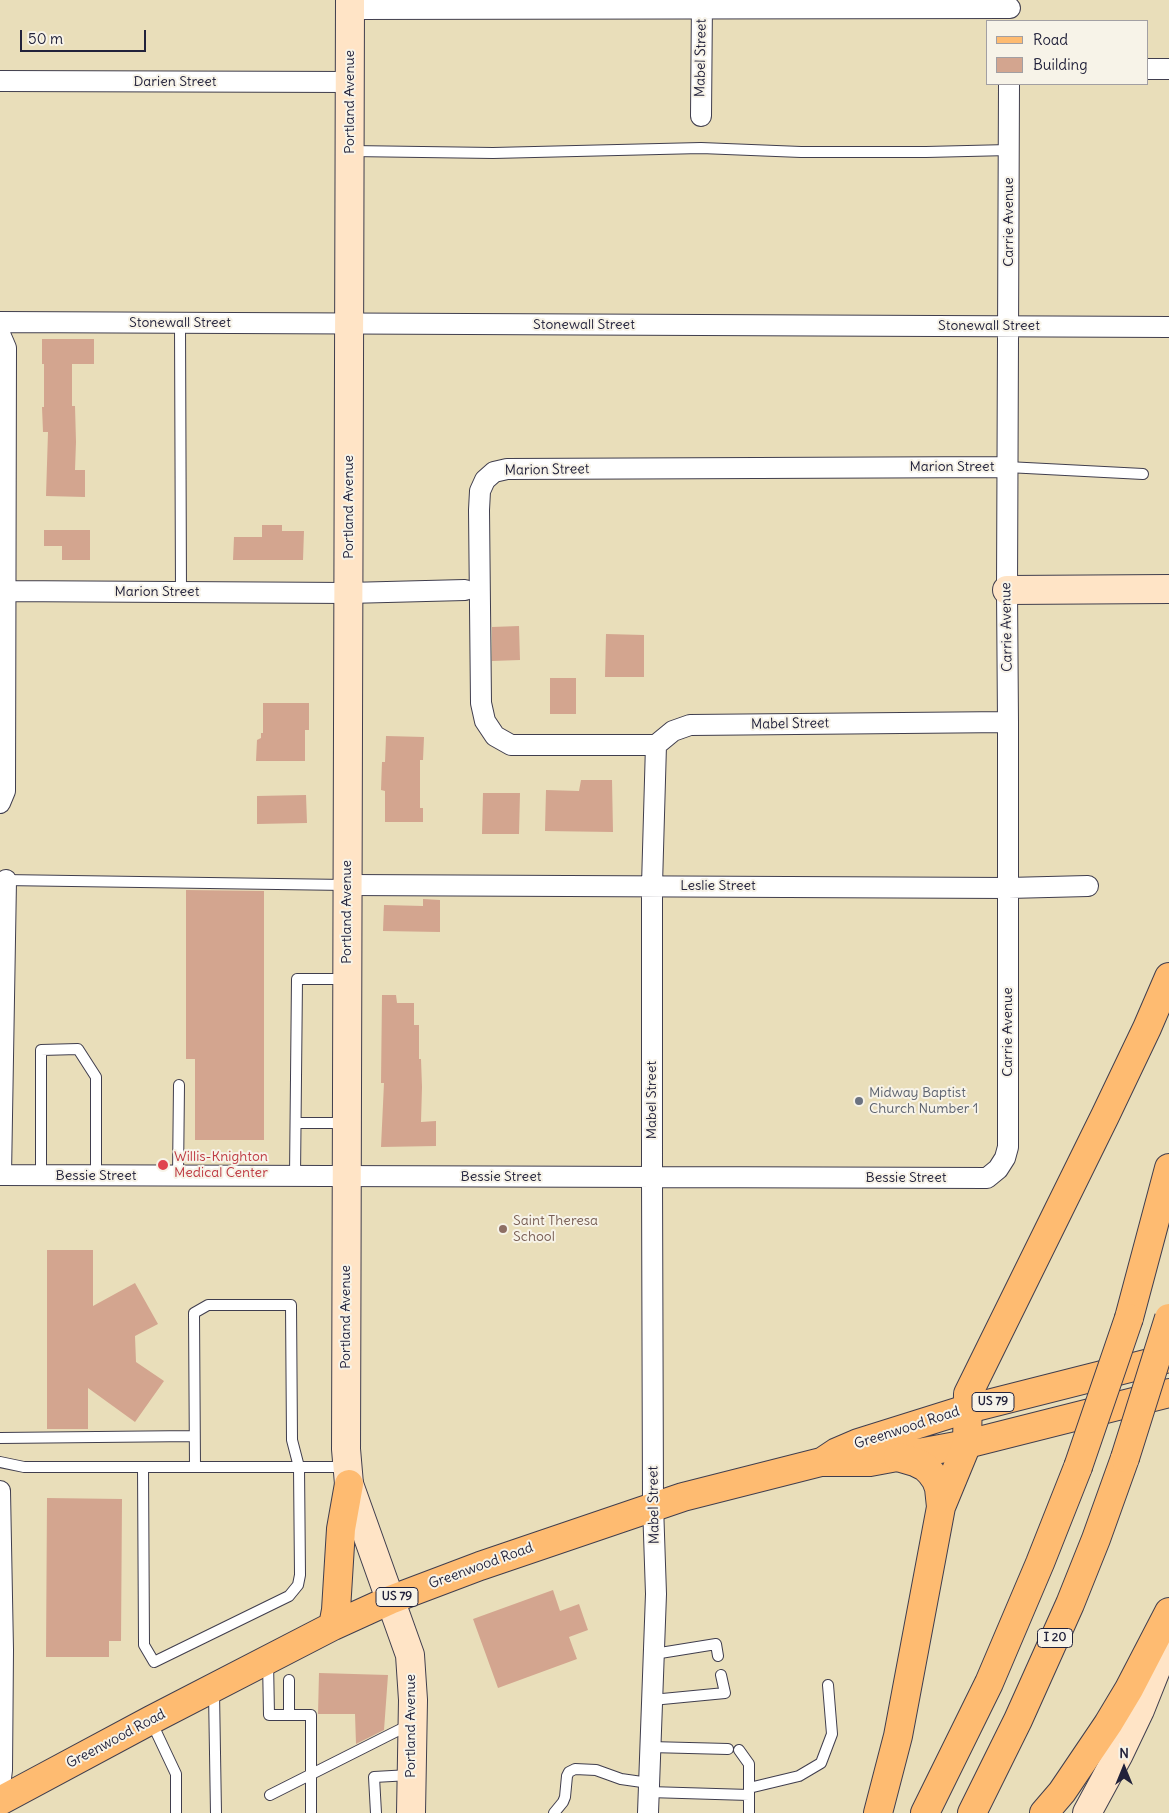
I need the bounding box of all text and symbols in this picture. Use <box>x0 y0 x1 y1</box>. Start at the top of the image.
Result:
street label: Mabel Street <box>692 19 710 97</box>
scale bar <box>22 20 149 52</box>
legend <box>986 20 1149 85</box>
text: 50 m <box>28 29 63 48</box>
text: Road <box>1033 30 1068 49</box>
street label: Portland Avenue <box>342 50 358 154</box>
text: Building <box>1033 55 1088 74</box>
street label: Darien Street <box>133 74 217 90</box>
street label: Carrie Avenue <box>1001 177 1017 267</box>
street label: Stonewall Street <box>129 315 231 331</box>
street label: Stonewall Street <box>533 317 635 333</box>
street label: Stonewall Street <box>938 318 1040 334</box>
street label: Portland Avenue <box>341 455 357 559</box>
street label: Marion Street <box>910 459 994 475</box>
street label: Marion Street <box>504 461 590 479</box>
street label: Carrie Avenue <box>998 582 1016 672</box>
street label: Marion Street <box>115 584 199 600</box>
street label: Mabel Street <box>751 715 829 733</box>
street label: Portland Avenue <box>339 860 355 964</box>
street label: Leslie Street <box>680 878 756 894</box>
street label: Carrie Avenue <box>1000 987 1016 1077</box>
street label: Mabel Street <box>644 1061 660 1139</box>
place label: Midway Baptist Church Number 1 <box>869 1085 978 1118</box>
marker: Midway Baptist Church Number 1 <box>853 1095 865 1107</box>
place label: Willis-Knighton Medical Center <box>174 1149 268 1182</box>
marker: Willis-Knighton Medical Center <box>156 1158 170 1172</box>
street label: Bessie Street <box>56 1168 136 1184</box>
street label: Bessie Street <box>461 1169 541 1185</box>
street label: Bessie Street <box>866 1170 946 1186</box>
place label: Saint Theresa School <box>513 1213 598 1246</box>
marker: Saint Theresa School <box>497 1223 509 1235</box>
street label: Portland Avenue <box>338 1265 354 1369</box>
road number: US 79 <box>972 1392 1014 1411</box>
street label: Greenwood Road <box>852 1403 962 1453</box>
street label: Mabel Street <box>645 1466 663 1544</box>
street label: Greenwood Road <box>427 1539 535 1593</box>
road number: US 79 <box>376 1588 418 1606</box>
road number: I 20 <box>1038 1629 1072 1648</box>
street label: Portland Avenue <box>403 1674 419 1778</box>
street label: Greenwood Road <box>64 1706 168 1772</box>
north arrow <box>1099 1743 1149 1793</box>
text: N <box>1119 1744 1129 1762</box>

